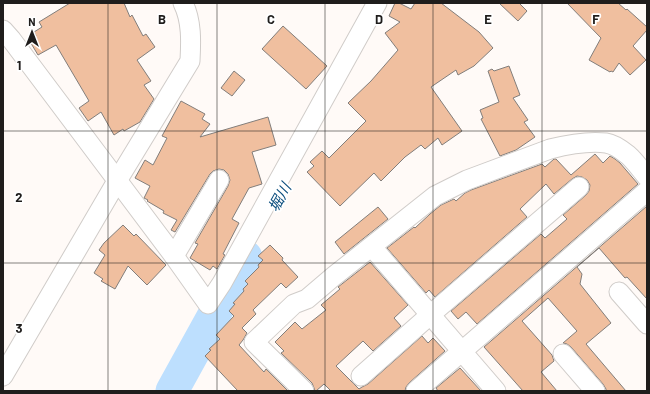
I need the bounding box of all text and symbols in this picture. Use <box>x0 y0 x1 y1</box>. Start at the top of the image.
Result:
text: B <box>158 11 166 27</box>
text: C <box>267 11 275 27</box>
text: D <box>375 11 383 27</box>
text: E <box>484 11 492 27</box>
text: F <box>592 11 600 27</box>
north arrow <box>12 12 52 52</box>
text: N <box>28 15 36 28</box>
text: 1 <box>17 57 21 73</box>
water label: 堀川 <box>264 178 295 214</box>
text: 2 <box>15 189 23 205</box>
text: 3 <box>15 320 23 336</box>

